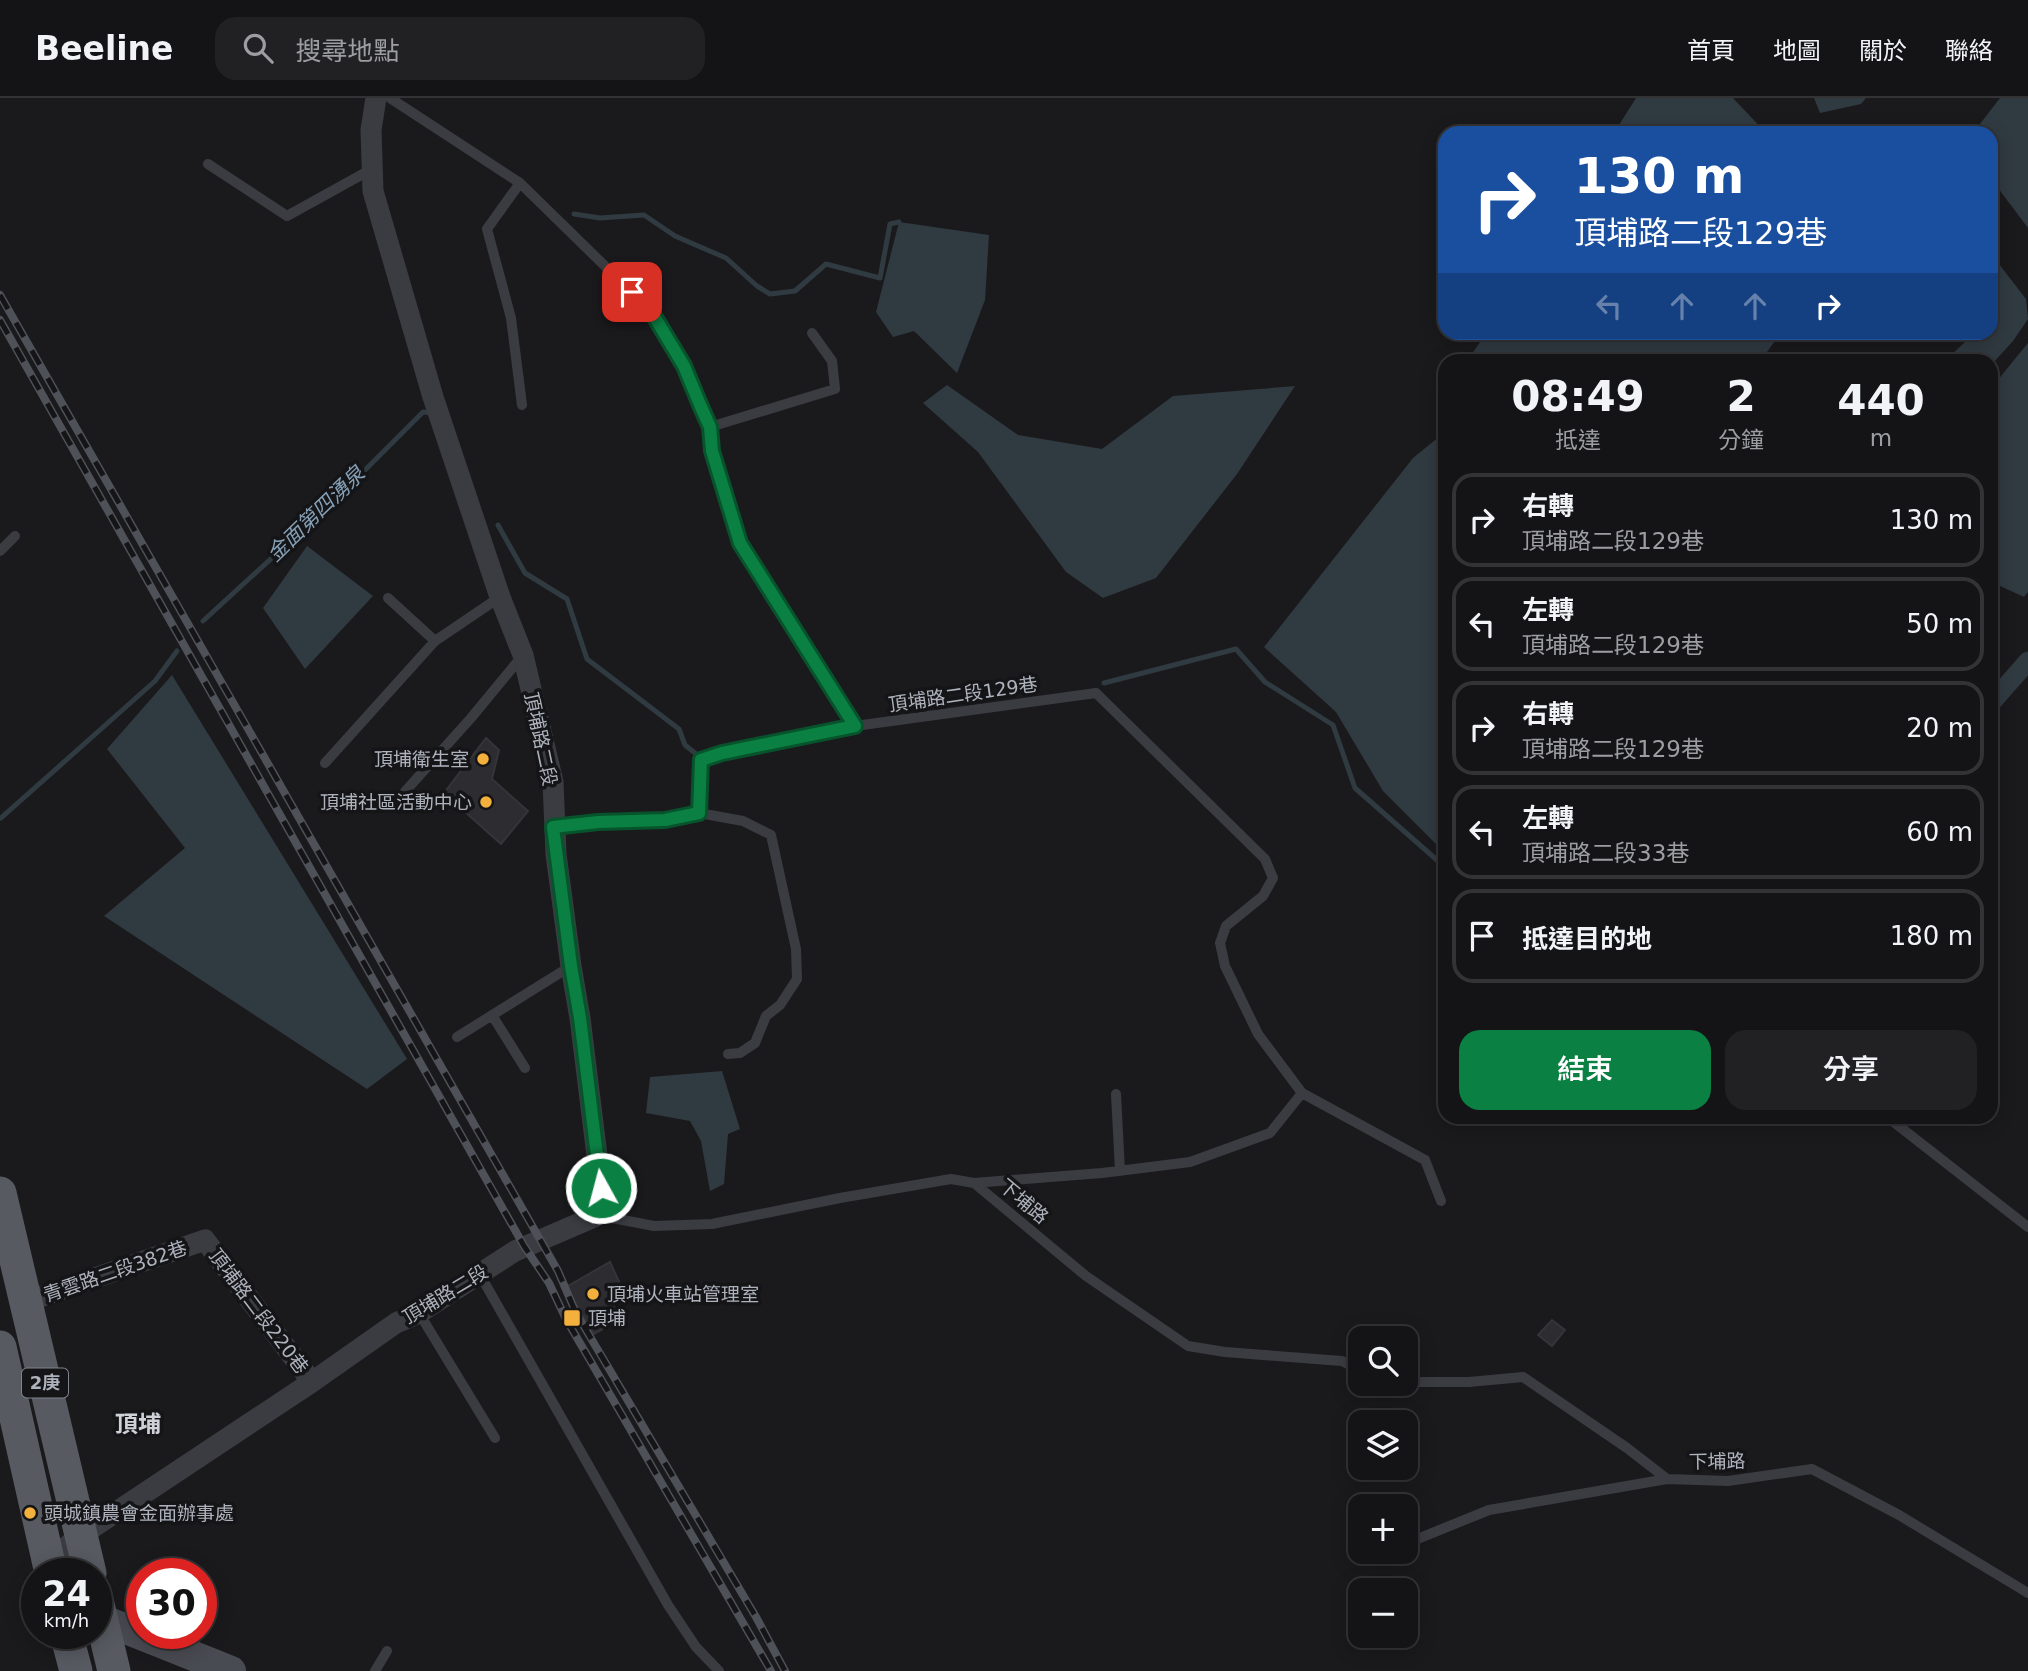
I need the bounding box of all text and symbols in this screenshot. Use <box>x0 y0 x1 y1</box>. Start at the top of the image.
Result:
search box <box>215 17 705 80</box>
text: Beeline <box>35 29 173 68</box>
icon: search <box>239 29 277 67</box>
text: 搜尋地點 <box>295 36 399 66</box>
text: 首頁 <box>1687 37 1735 65</box>
text: 地圖 <box>1773 37 1821 65</box>
text: 關於 <box>1859 37 1907 65</box>
text: 聯絡 <box>1945 37 1993 65</box>
text: 130 m <box>1574 148 1744 205</box>
icon: right <box>1459 154 1550 245</box>
text: 頂埔路二段129巷 <box>1574 214 1827 252</box>
pin <box>602 262 662 322</box>
icon: arrive <box>613 273 651 311</box>
icon: left <box>1590 287 1628 325</box>
icon: ahead <box>1663 287 1701 325</box>
icon: ahead <box>1736 287 1774 325</box>
icon: right <box>1809 287 1847 325</box>
text: 08:49 <box>1511 372 1645 421</box>
text: 2 <box>1726 372 1756 421</box>
text: 440 <box>1837 376 1925 425</box>
text: m <box>1870 425 1892 451</box>
text: 抵達 <box>1555 427 1601 453</box>
text: 分鐘 <box>1718 427 1764 453</box>
water label: 金面第四湧泉 <box>262 461 370 566</box>
text: 右轉 <box>1522 491 1574 521</box>
icon: right <box>1463 501 1501 539</box>
text: 130 m <box>1890 505 1973 535</box>
text: 頂埔路二段129巷 <box>1522 528 1704 554</box>
text: 左轉 <box>1522 595 1574 625</box>
icon: left <box>1463 605 1501 643</box>
text: 50 m <box>1906 609 1973 639</box>
text: 頂埔路二段129巷 <box>1522 632 1704 658</box>
street label: 頂埔路二段129巷 <box>887 673 1039 715</box>
street label: 頂埔路二段 <box>520 690 562 788</box>
text: 右轉 <box>1522 699 1574 729</box>
icon: right <box>1463 709 1501 747</box>
text: 20 m <box>1906 713 1973 743</box>
text: 頂埔路二段129巷 <box>1522 736 1704 762</box>
place label: 頂埔衛生室 <box>374 748 469 770</box>
marker: 頂埔衛生室 <box>475 751 491 767</box>
place label: 頂埔社區活動中心 <box>320 791 472 813</box>
marker: 頂埔社區活動中心 <box>478 794 494 810</box>
text: 左轉 <box>1522 803 1574 833</box>
icon: left <box>1463 813 1501 851</box>
text: 60 m <box>1906 817 1973 847</box>
text: 頂埔路二段33巷 <box>1522 840 1689 866</box>
icon: arrive <box>1463 917 1501 955</box>
text: 180 m <box>1890 921 1973 951</box>
text: 抵達目的地 <box>1522 924 1652 954</box>
button: 結束 <box>1459 1030 1711 1110</box>
button: 分享 <box>1725 1030 1977 1110</box>
position arrow <box>564 1151 638 1225</box>
street label: 下埔路 <box>995 1174 1053 1228</box>
street label: 青雲路二段382巷 <box>40 1236 190 1306</box>
street label: 頂埔路二段220巷 <box>205 1244 313 1378</box>
street label: 頂埔路二段 <box>399 1260 491 1328</box>
place label: 頂埔火車站管理室 <box>607 1283 759 1305</box>
marker: 頂埔火車站管理室 <box>585 1286 601 1302</box>
place label: 頂埔 <box>588 1307 626 1329</box>
marker: 頂埔 <box>562 1308 582 1328</box>
map controls <box>1348 1326 1418 1648</box>
button: search <box>1348 1326 1418 1396</box>
road number: 2庚 <box>22 1368 68 1398</box>
button: layers <box>1348 1410 1418 1480</box>
district label: 頂埔 <box>115 1411 161 1437</box>
street label: 下埔路 <box>1688 1450 1746 1472</box>
button: + <box>1348 1494 1418 1564</box>
place label: 頭城鎮農會金面辦事處 <box>44 1502 234 1524</box>
marker: 頭城鎮農會金面辦事處 <box>22 1505 38 1521</box>
speed limit sign: 30 <box>126 1558 217 1649</box>
text: 24 <box>42 1574 91 1614</box>
button: − <box>1348 1578 1418 1648</box>
text: km/h <box>44 1610 89 1631</box>

